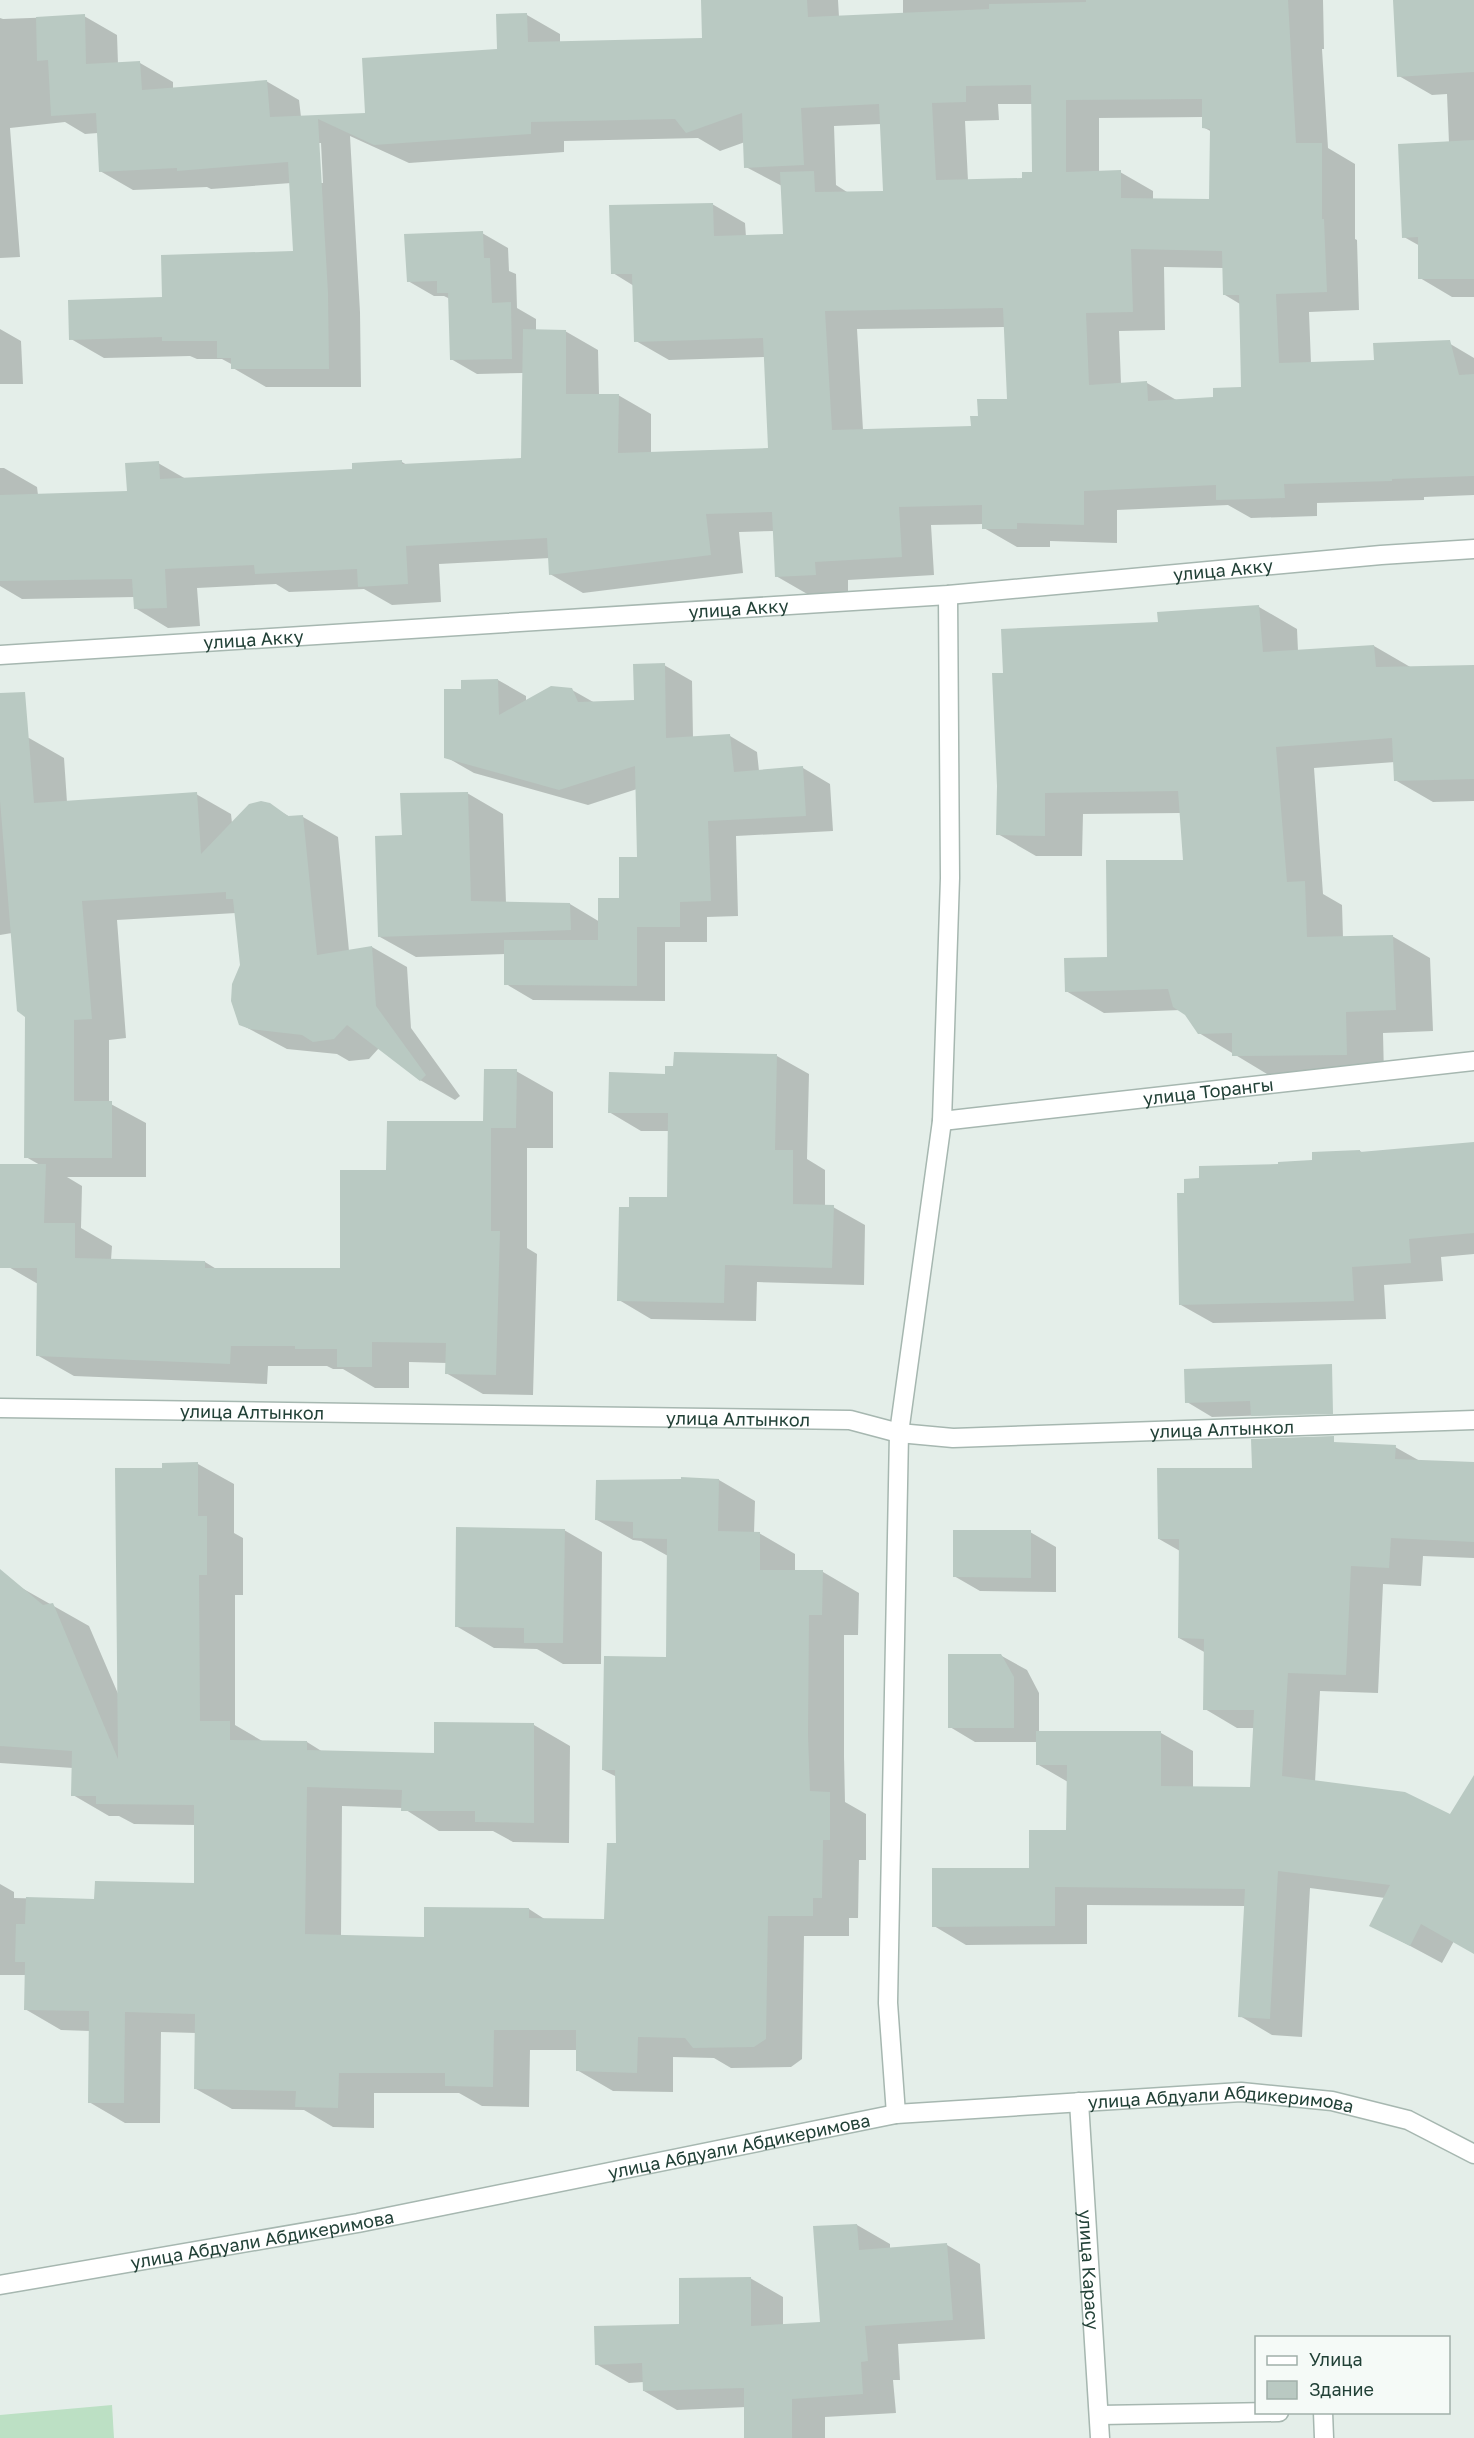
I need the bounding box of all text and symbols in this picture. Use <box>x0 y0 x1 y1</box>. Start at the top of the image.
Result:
street label: улица Акку <box>1172 554 1274 585</box>
street label: улица Акку <box>688 594 789 622</box>
street label: улица Акку <box>203 625 304 653</box>
street label: улица Торангы <box>1142 1073 1275 1109</box>
street label: улица Алтынкол <box>180 1400 324 1424</box>
street label: улица Алтынкол <box>666 1406 810 1430</box>
street label: улица Алтынкол <box>1149 1415 1294 1442</box>
street label: улица Абдуали Абдикеримова <box>1087 2081 1356 2117</box>
street label: улица Абдуали Абдикеримова <box>606 2109 872 2183</box>
street label: улица Абдуали Абдикеримова <box>129 2205 396 2273</box>
street label: улица Карасу <box>1075 2209 1104 2331</box>
legend <box>1255 2336 1450 2414</box>
text: Улица <box>1309 2348 1363 2370</box>
text: Здание <box>1309 2378 1374 2400</box>

